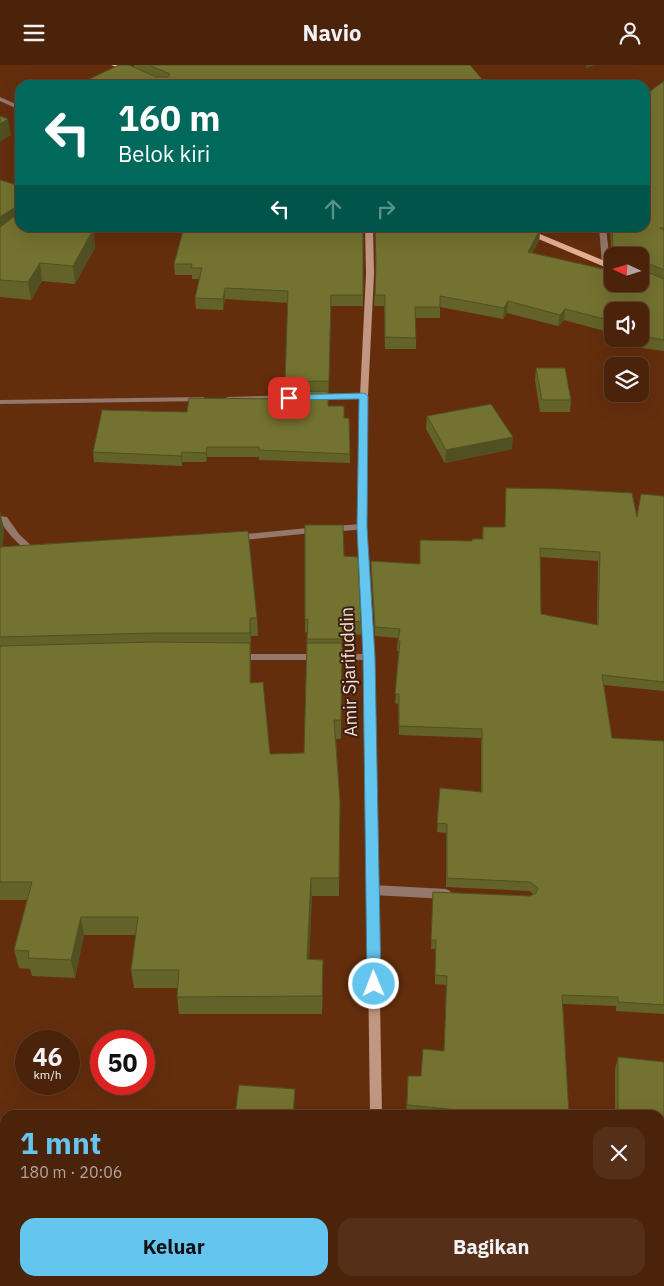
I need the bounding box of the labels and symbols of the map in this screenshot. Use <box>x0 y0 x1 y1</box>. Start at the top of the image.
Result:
north arrow <box>604 247 649 293</box>
pin <box>268 377 310 419</box>
street label: Amir Sjarifuddin <box>335 607 362 737</box>
position arrow <box>347 957 399 1009</box>
speed limit sign: 50 <box>90 1030 155 1095</box>

